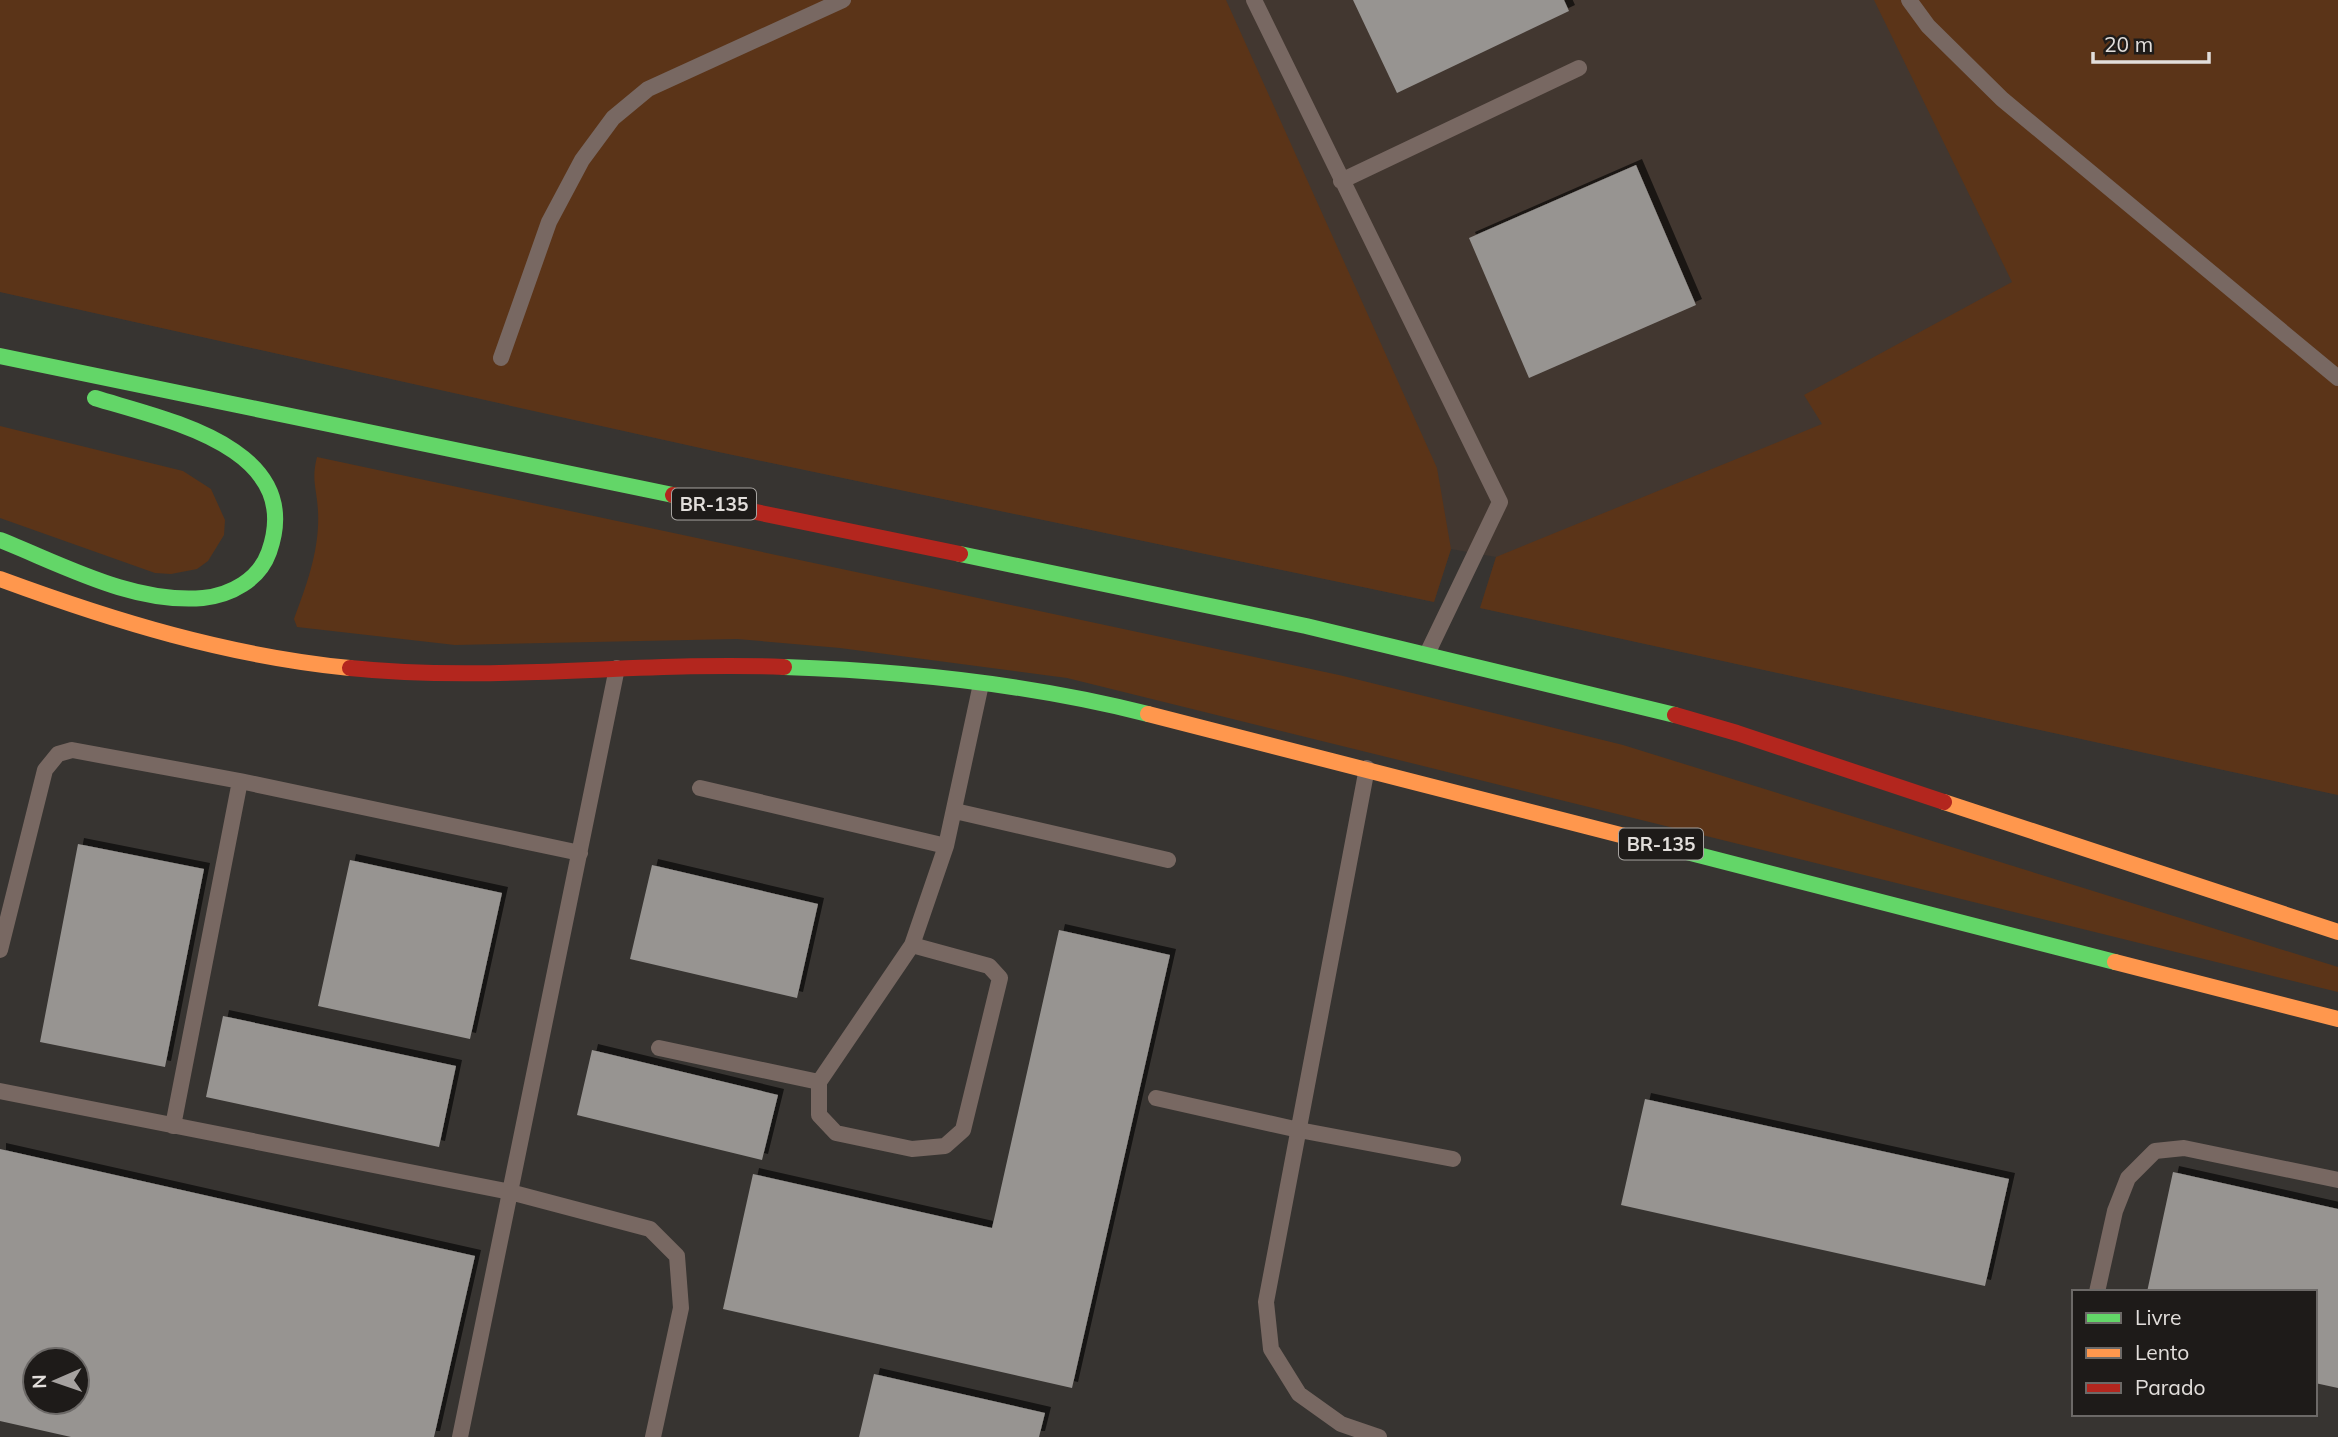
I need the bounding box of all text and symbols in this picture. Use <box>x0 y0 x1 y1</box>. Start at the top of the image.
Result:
scale bar <box>2093 21 2208 65</box>
text: 20 m <box>2104 31 2153 57</box>
road number: BR-135 <box>672 489 756 520</box>
road number: BR-135 <box>1619 828 1703 860</box>
legend <box>2072 1290 2317 1416</box>
text: Livre <box>2135 1304 2182 1330</box>
text: Lento <box>2135 1339 2189 1365</box>
north arrow <box>21 1346 91 1416</box>
text: N <box>27 1374 51 1389</box>
text: Parado <box>2135 1374 2205 1400</box>

